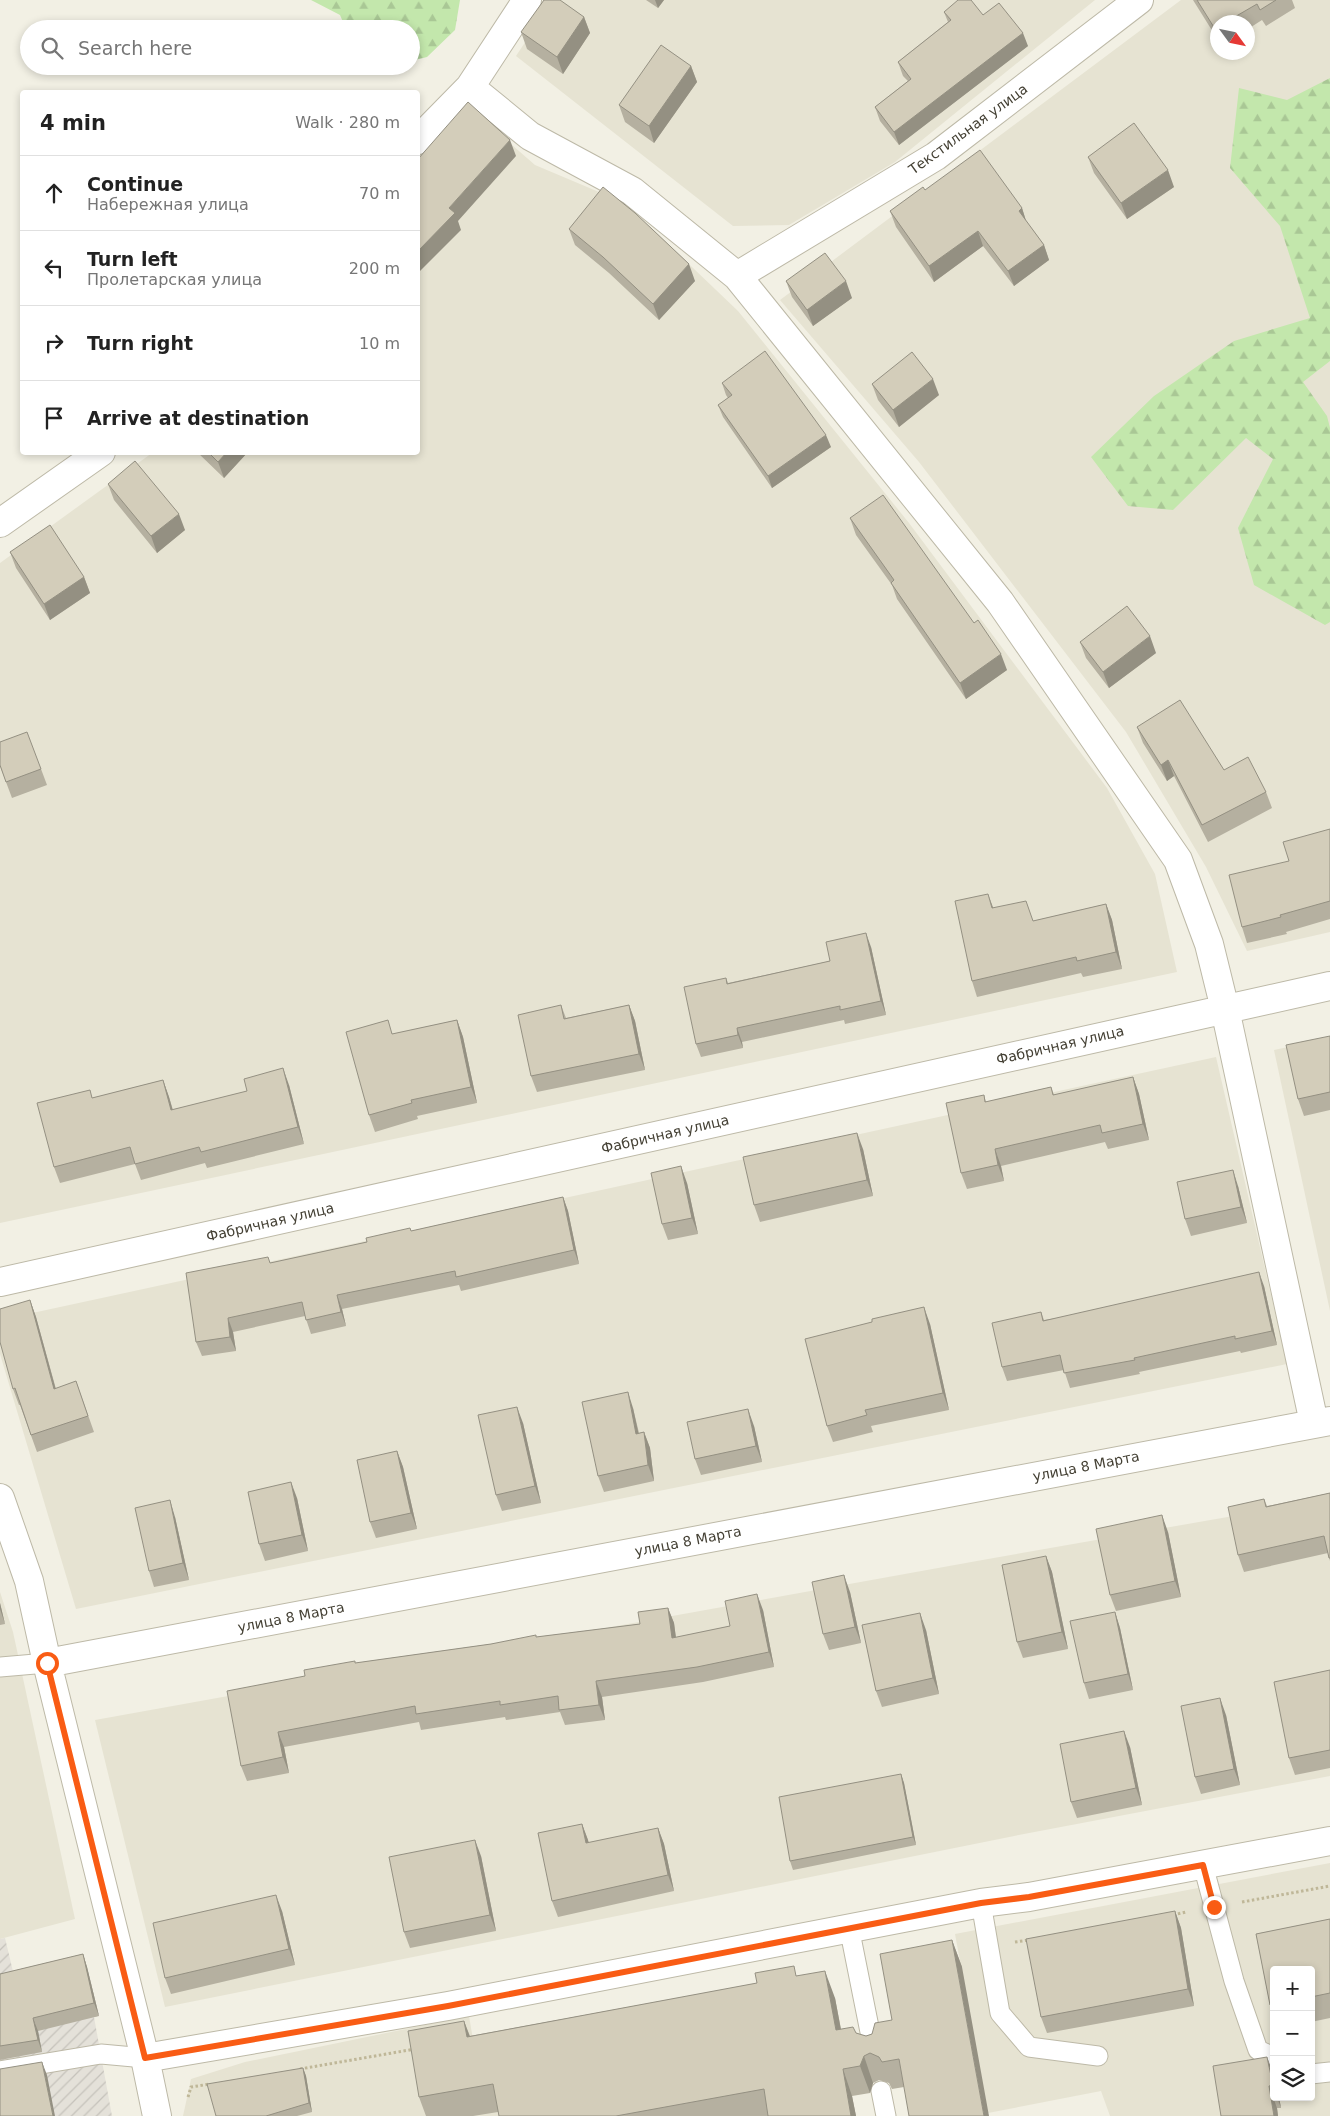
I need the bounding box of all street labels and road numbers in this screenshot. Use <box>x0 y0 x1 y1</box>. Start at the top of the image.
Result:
street label: Текстильная улица <box>905 81 1030 178</box>
street label: Фабричная улица <box>995 1023 1125 1067</box>
street label: Фабричная улица <box>600 1112 730 1156</box>
street label: Фабричная улица <box>205 1200 335 1244</box>
street label: улица 8 Марта <box>1031 1448 1141 1484</box>
street label: улица 8 Марта <box>633 1523 743 1559</box>
street label: улица 8 Марта <box>236 1599 346 1635</box>

